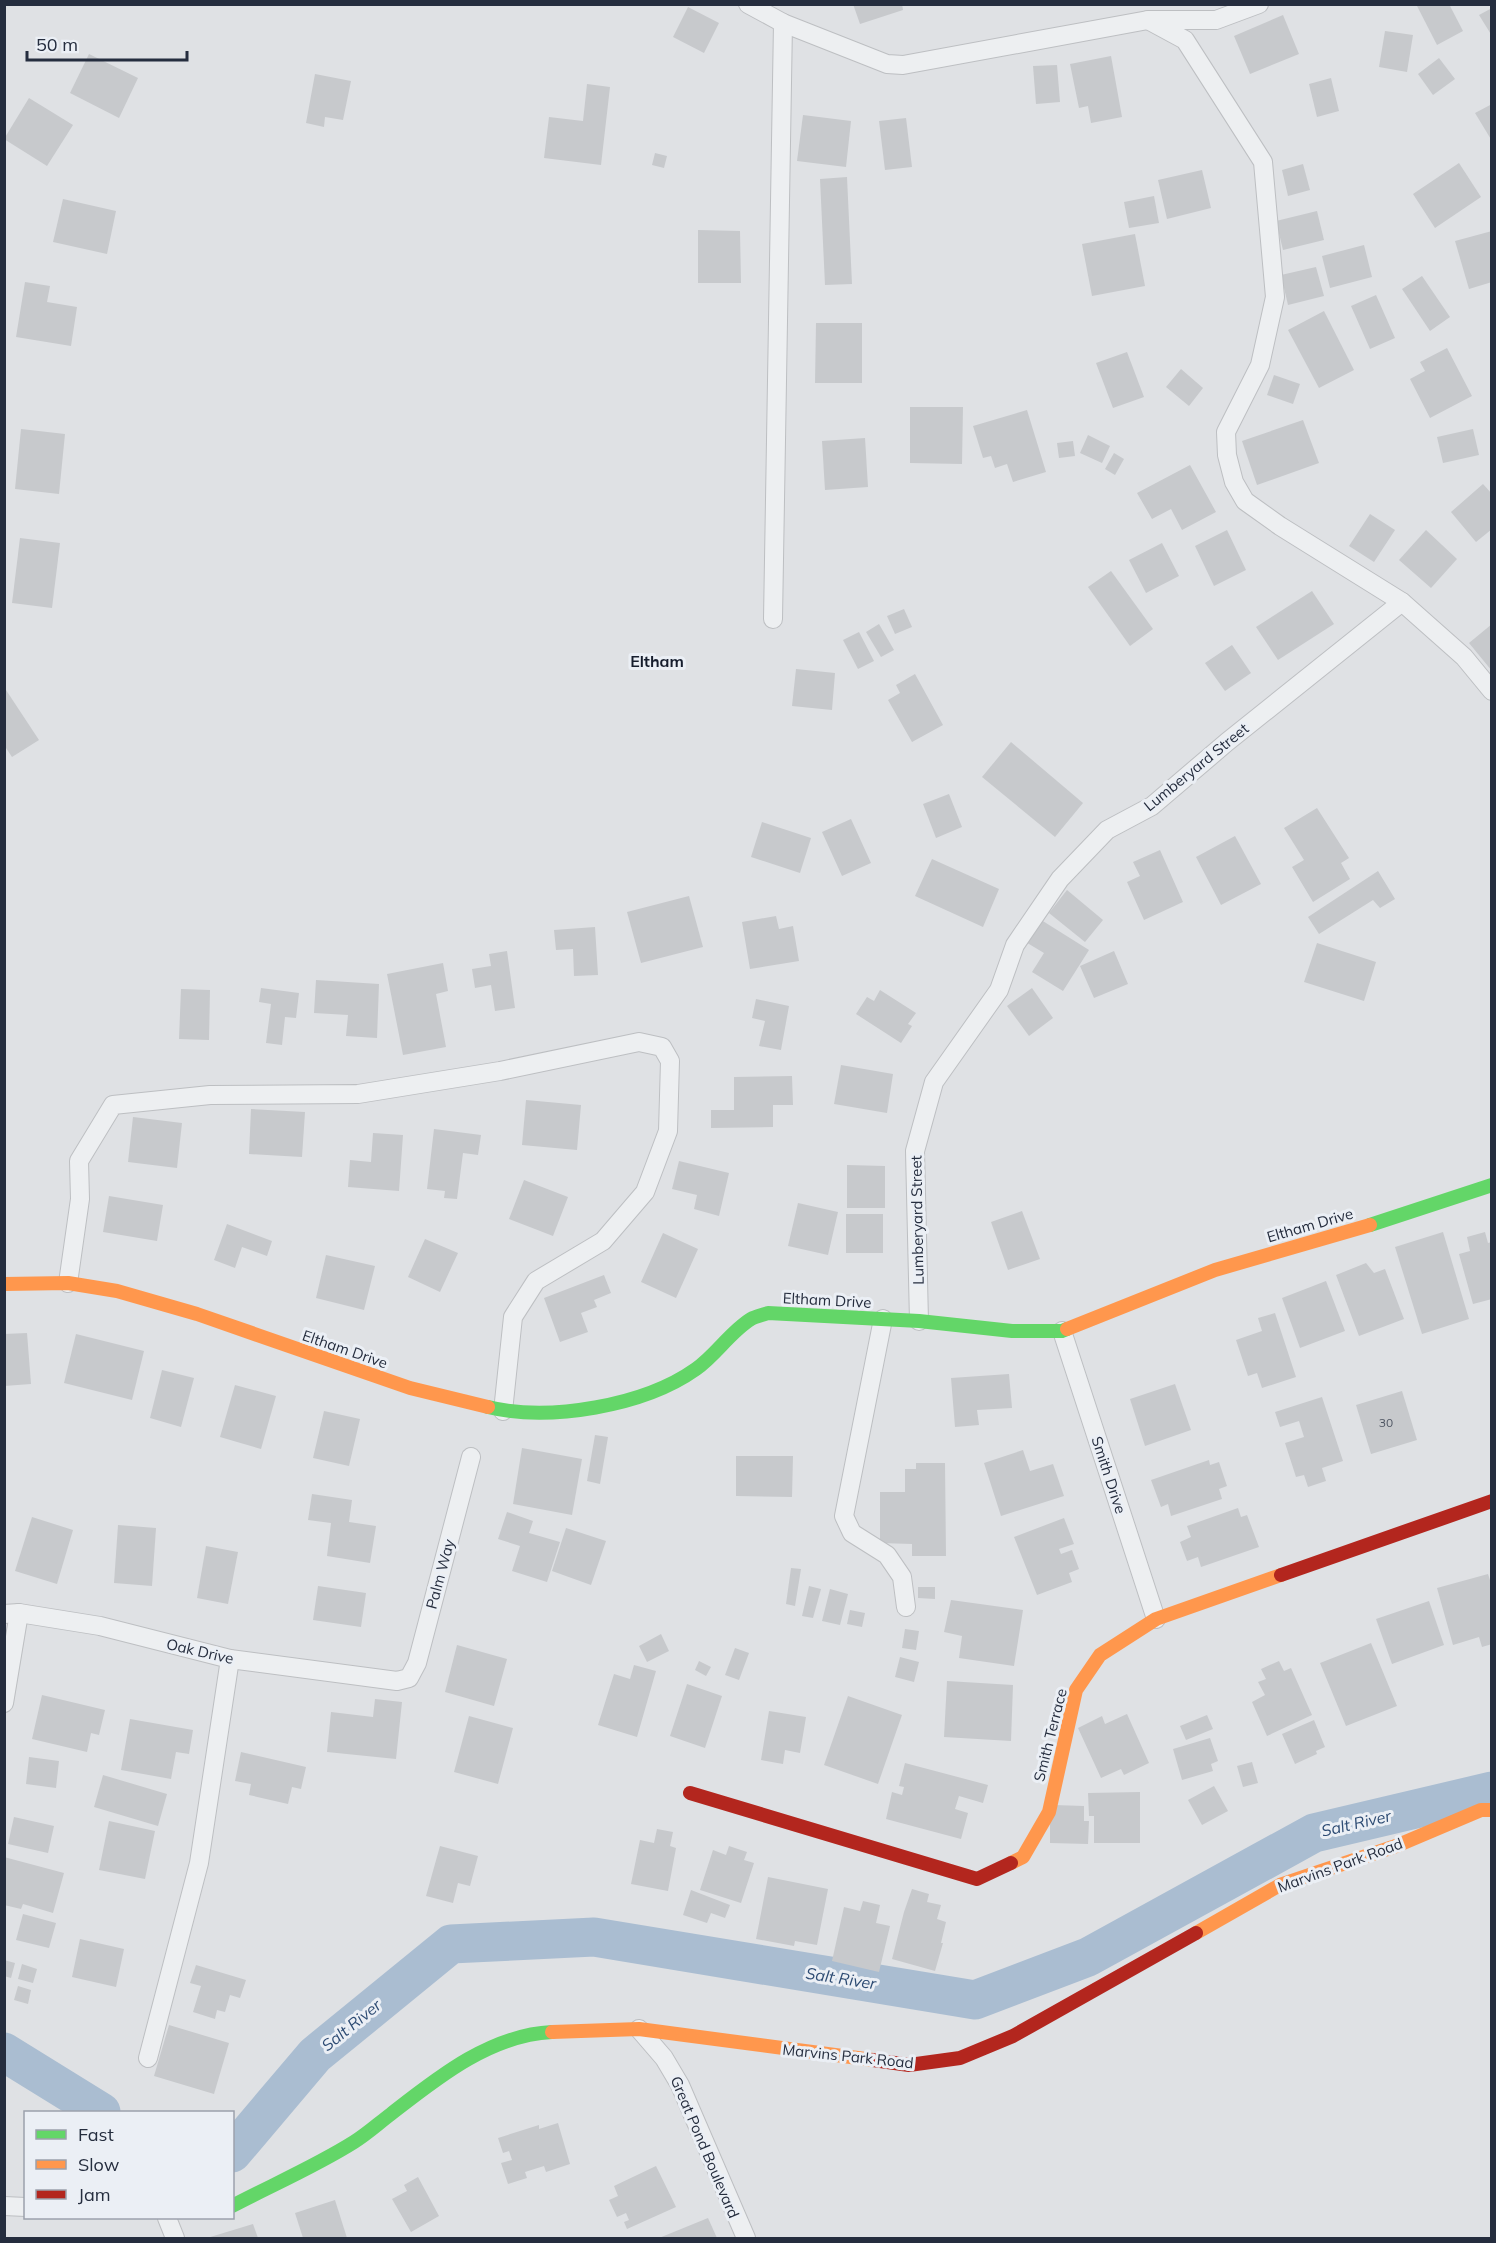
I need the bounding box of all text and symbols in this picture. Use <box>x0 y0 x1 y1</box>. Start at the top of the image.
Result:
scale bar <box>27 24 188 62</box>
text: 50 m <box>36 33 78 56</box>
district label: Eltham <box>630 651 684 671</box>
street label: Lumberyard Street <box>1140 719 1252 815</box>
street label: Lumberyard Street <box>906 1155 928 1285</box>
street label: Eltham Drive <box>1265 1204 1355 1246</box>
street label: Eltham Drive <box>782 1288 872 1312</box>
street label: Eltham Drive <box>300 1326 390 1372</box>
house number: 30 <box>1379 1415 1393 1430</box>
street label: Smith Drive <box>1088 1434 1130 1516</box>
street label: Palm Way <box>422 1537 458 1611</box>
street label: Oak Drive <box>165 1634 235 1668</box>
street label: Smith Terrace <box>1029 1686 1071 1784</box>
water label: Salt River <box>1319 1805 1394 1841</box>
street label: Marvins Park Road <box>1275 1834 1405 1896</box>
water label: Salt River <box>804 1963 879 1994</box>
water label: Salt River <box>317 1994 386 2055</box>
street label: Marvins Park Road <box>782 2040 914 2072</box>
street label: Great Pond Boulevard <box>666 2073 744 2221</box>
legend <box>24 2111 234 2219</box>
text: Fast <box>78 2123 114 2146</box>
text: Slow <box>78 2153 120 2176</box>
text: Jam <box>78 2183 111 2206</box>

